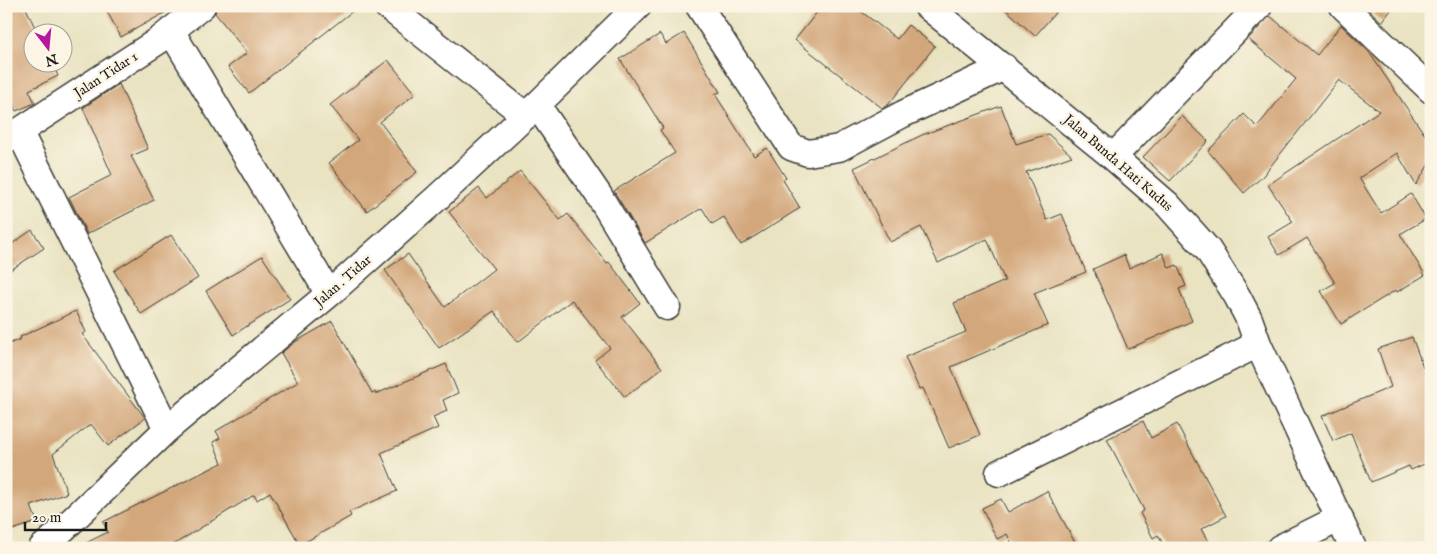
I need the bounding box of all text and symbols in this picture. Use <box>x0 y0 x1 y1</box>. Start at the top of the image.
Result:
north arrow <box>22 22 72 72</box>
street label: Jalan Tidar 1 <box>69 48 141 103</box>
text: N <box>43 49 61 70</box>
street label: Jalan Bunda Hati Kudus <box>1058 109 1176 215</box>
street label: Jalan . Tidar <box>309 251 375 312</box>
scale bar <box>25 499 106 531</box>
text: 20 m <box>32 508 62 527</box>

